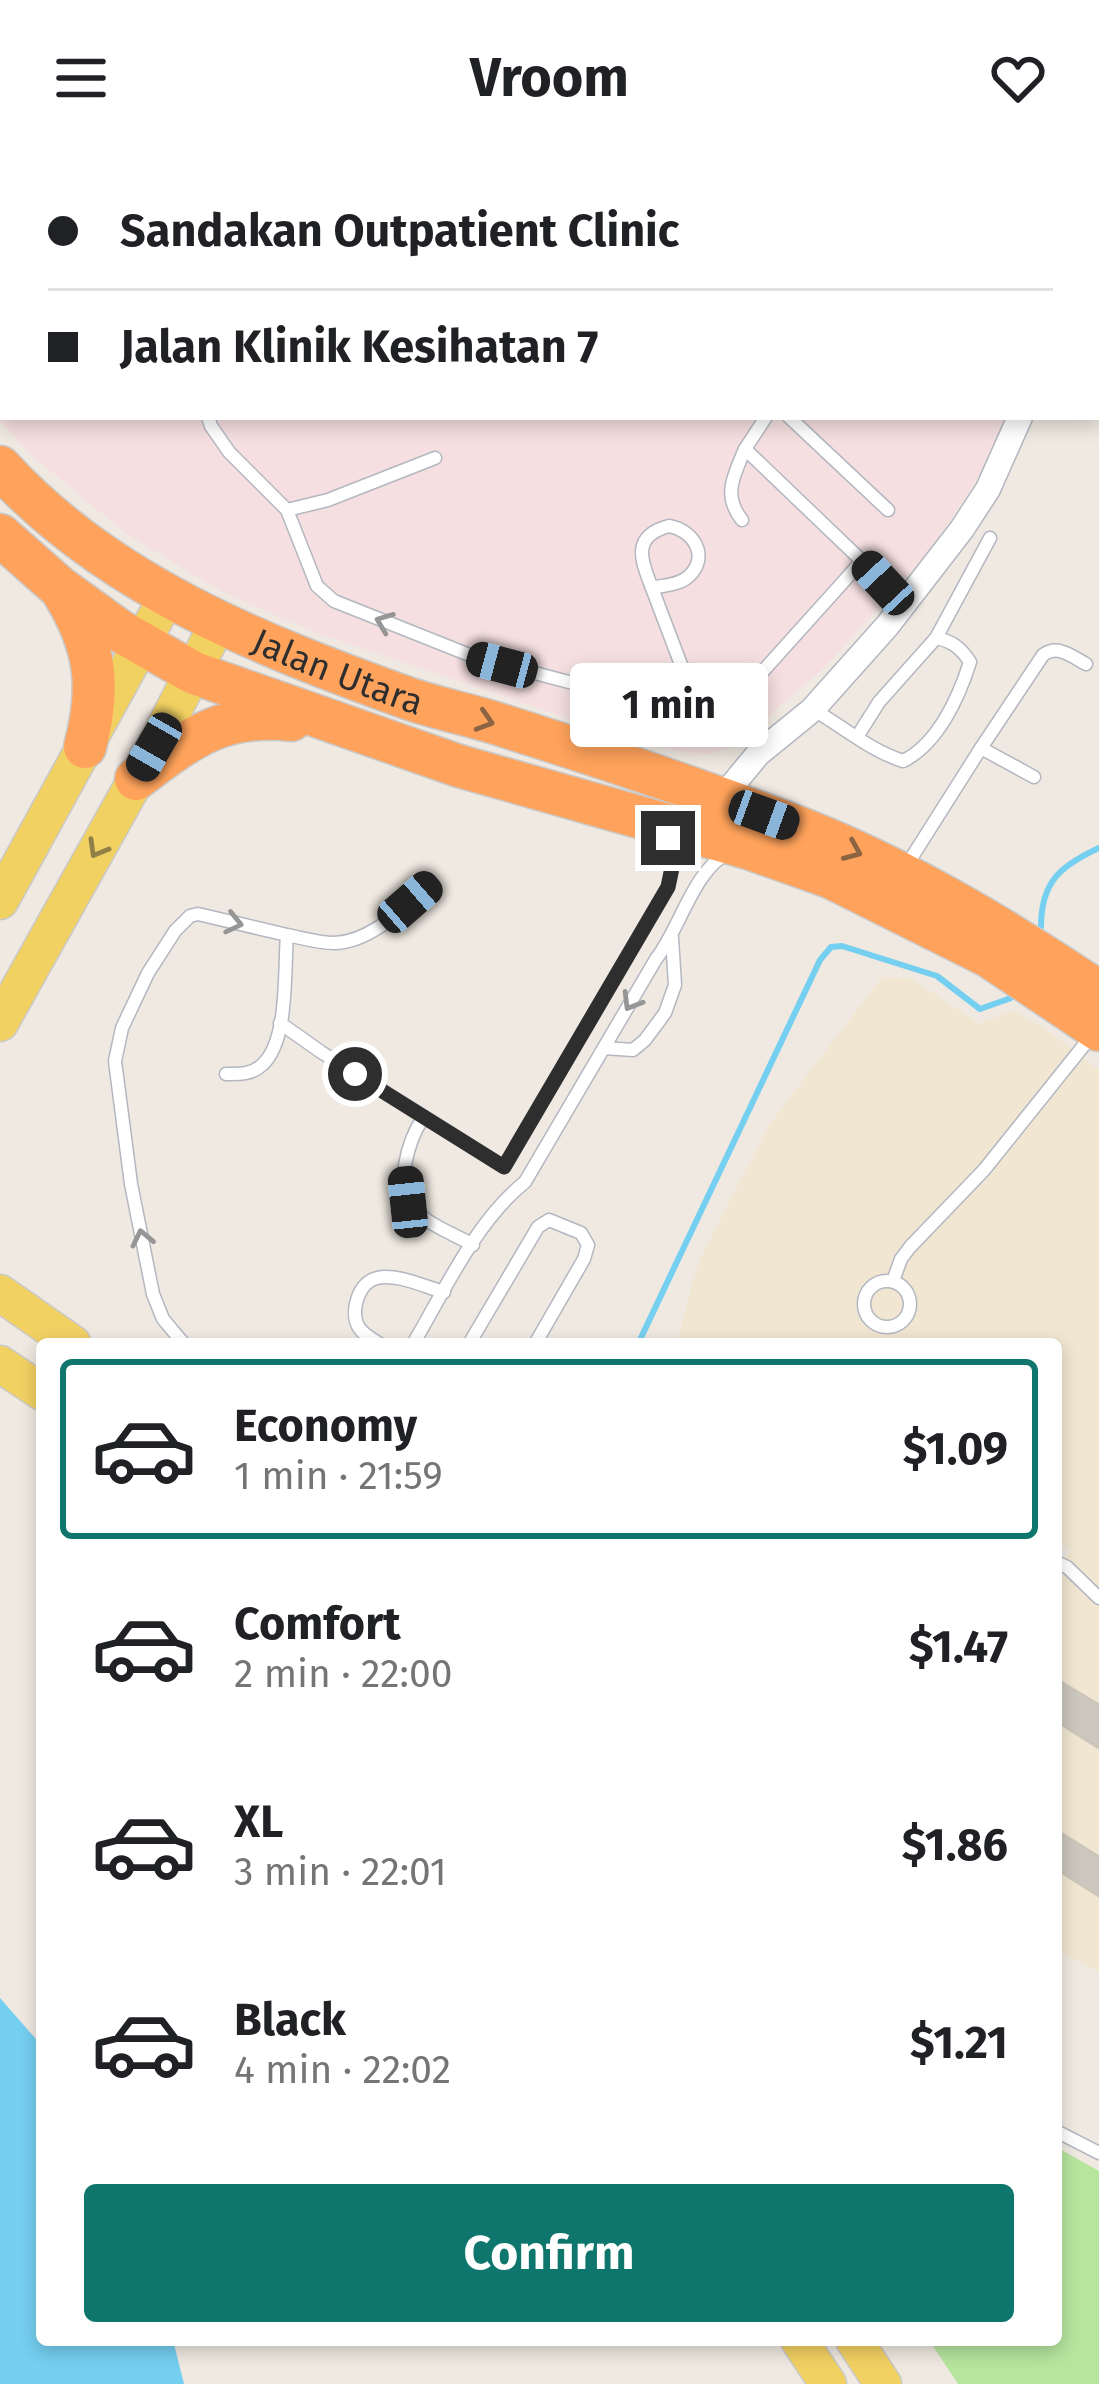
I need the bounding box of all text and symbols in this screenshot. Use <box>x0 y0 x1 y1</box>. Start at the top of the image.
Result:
icon: menu <box>48 45 114 111</box>
icon: heart <box>985 45 1051 111</box>
text: Vroom <box>470 46 629 110</box>
text: Sandakan Outpatient Clinic <box>120 204 679 258</box>
text: Jalan Klinik Kesihatan 7 <box>120 320 598 374</box>
car <box>845 544 921 622</box>
one-way arrow <box>375 612 396 636</box>
street label: Jalan Utara <box>246 619 429 725</box>
car <box>463 638 541 692</box>
callout: 1 min <box>569 664 767 748</box>
text: 1 min <box>622 682 716 728</box>
car <box>120 707 188 787</box>
one-way arrow <box>474 707 495 732</box>
car <box>724 786 804 844</box>
route end <box>641 811 695 865</box>
one-way arrow <box>88 836 111 858</box>
one-way arrow <box>841 837 862 861</box>
car <box>371 865 449 939</box>
one-way arrow <box>223 909 244 934</box>
one-way arrow <box>623 989 646 1010</box>
route start <box>328 1047 382 1101</box>
car <box>386 1164 430 1240</box>
one-way arrow <box>130 1228 156 1248</box>
icon: car <box>90 1395 198 1503</box>
text: Economy <box>234 1399 417 1453</box>
text: $1.09 <box>903 1422 1008 1476</box>
text: 1 min · 21:59 <box>234 1453 443 1499</box>
icon: car <box>90 1593 198 1701</box>
text: Comfort <box>234 1597 401 1651</box>
text: $1.47 <box>909 1620 1008 1674</box>
text: 2 min · 22:00 <box>234 1651 452 1697</box>
icon: car <box>90 1791 198 1899</box>
text: XL <box>234 1795 283 1849</box>
text: $1.86 <box>902 1818 1008 1872</box>
text: 3 min · 22:01 <box>234 1849 447 1895</box>
icon: car <box>90 1989 198 2097</box>
text: Black <box>234 1993 346 2047</box>
text: $1.21 <box>910 2016 1008 2070</box>
text: 4 min · 22:02 <box>234 2047 451 2093</box>
button: Confirm <box>84 2184 1014 2322</box>

